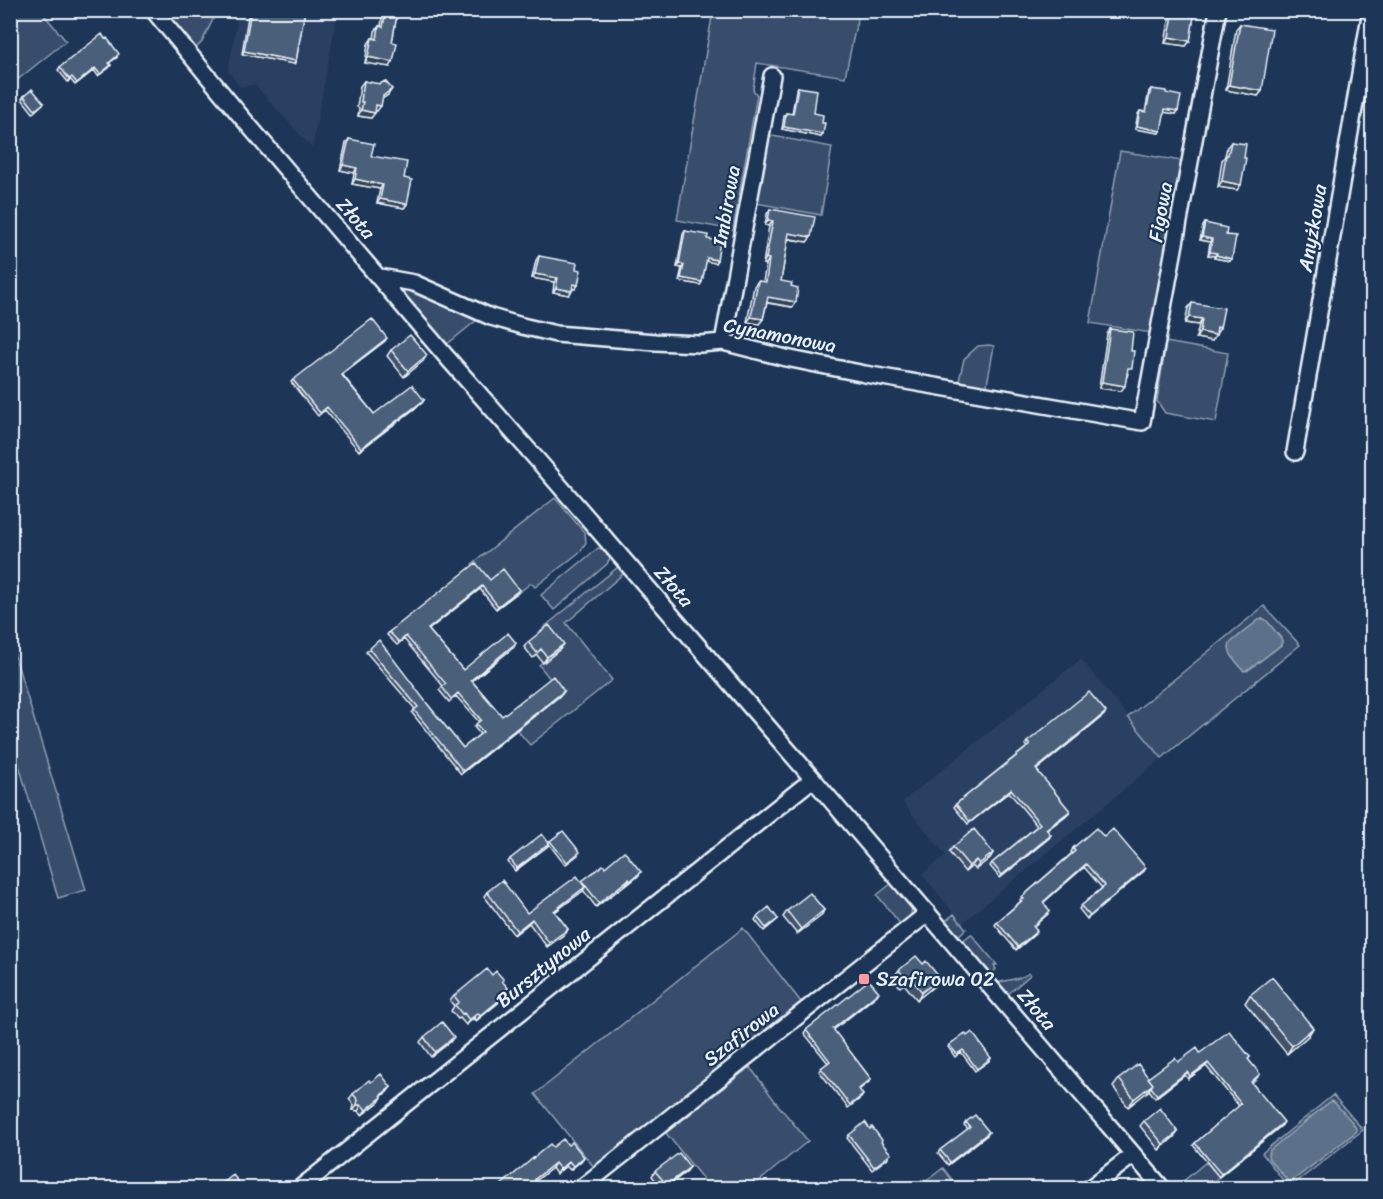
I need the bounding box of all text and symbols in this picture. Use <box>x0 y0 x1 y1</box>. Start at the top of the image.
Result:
street label: Imbirowa <box>702 163 751 250</box>
street label: Figowa <box>1138 179 1183 245</box>
street label: Anyżkowa <box>1287 181 1338 276</box>
street label: Złota <box>327 189 385 248</box>
street label: Cynamonowa <box>721 307 839 364</box>
street label: Złota <box>645 557 703 616</box>
street label: Bursztynowa <box>488 917 599 1017</box>
place label: Szafirowa 02 <box>876 962 995 997</box>
marker: Szafirowa 02 <box>857 972 871 986</box>
street label: Złota <box>1008 980 1066 1039</box>
street label: Szafirowa <box>695 993 787 1076</box>

